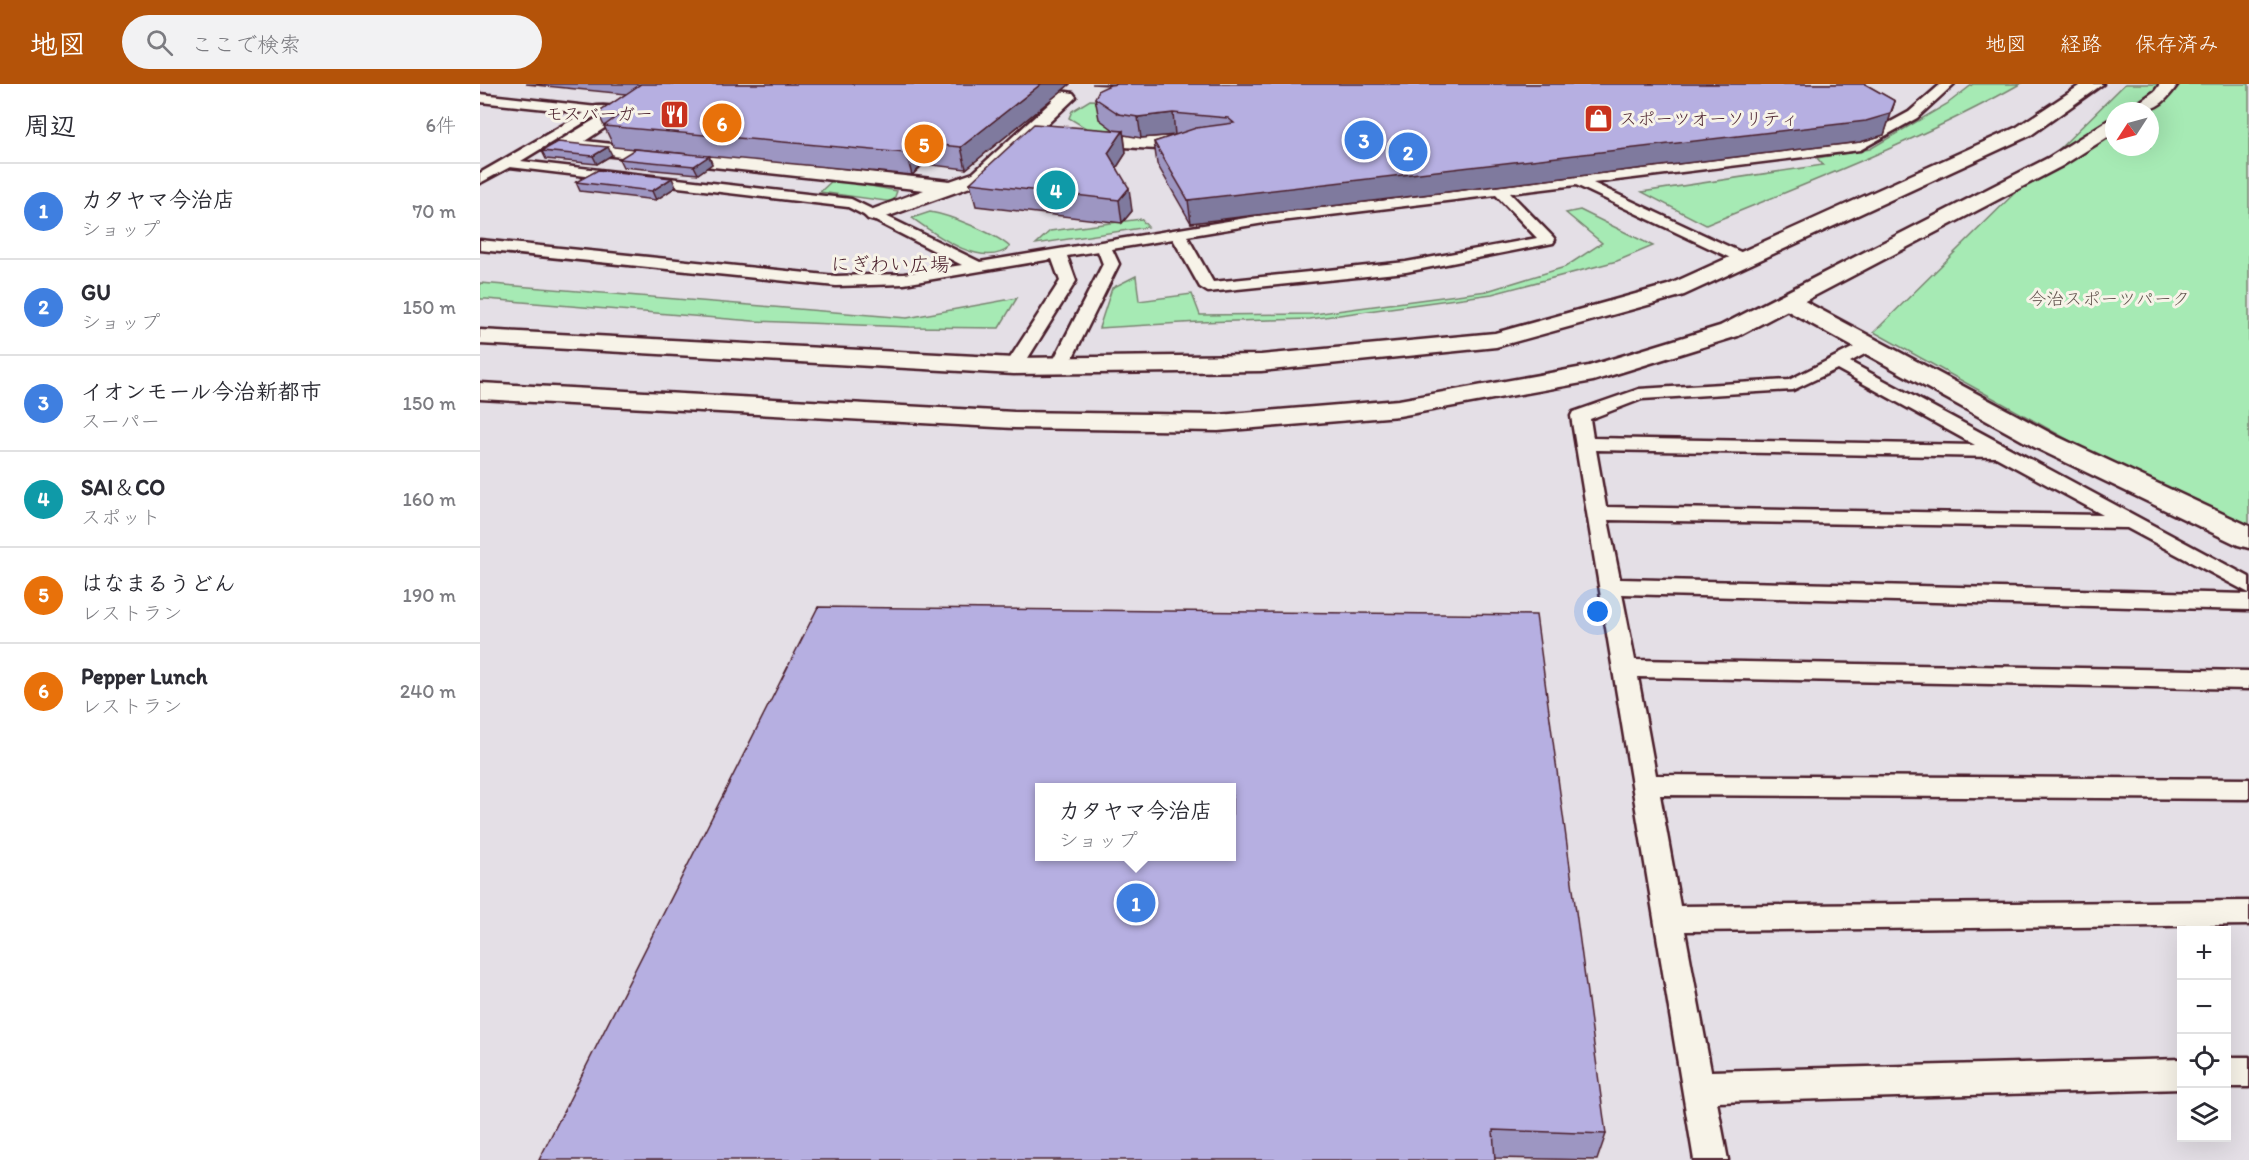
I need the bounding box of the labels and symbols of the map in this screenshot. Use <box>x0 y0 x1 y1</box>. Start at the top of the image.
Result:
restaurant icon: モスバーガー <box>658 98 690 130</box>
pin: 6 <box>702 100 742 146</box>
north arrow <box>2105 102 2159 156</box>
place label: モスバーガー <box>545 103 653 125</box>
shop icon: スポーツオーソリティ <box>1582 103 1614 135</box>
place label: スポーツオーソリティ <box>1619 108 1799 130</box>
pin: 3 <box>1344 118 1384 162</box>
pin: 5 <box>904 122 944 166</box>
pin: 2 <box>1388 130 1428 174</box>
pin: 4 <box>1036 168 1076 212</box>
district label: にぎわい広場 <box>830 252 950 276</box>
park label: 今治スポーツパーク <box>2028 288 2190 310</box>
your location <box>1583 597 1612 626</box>
pin: 1 <box>1116 880 1156 926</box>

